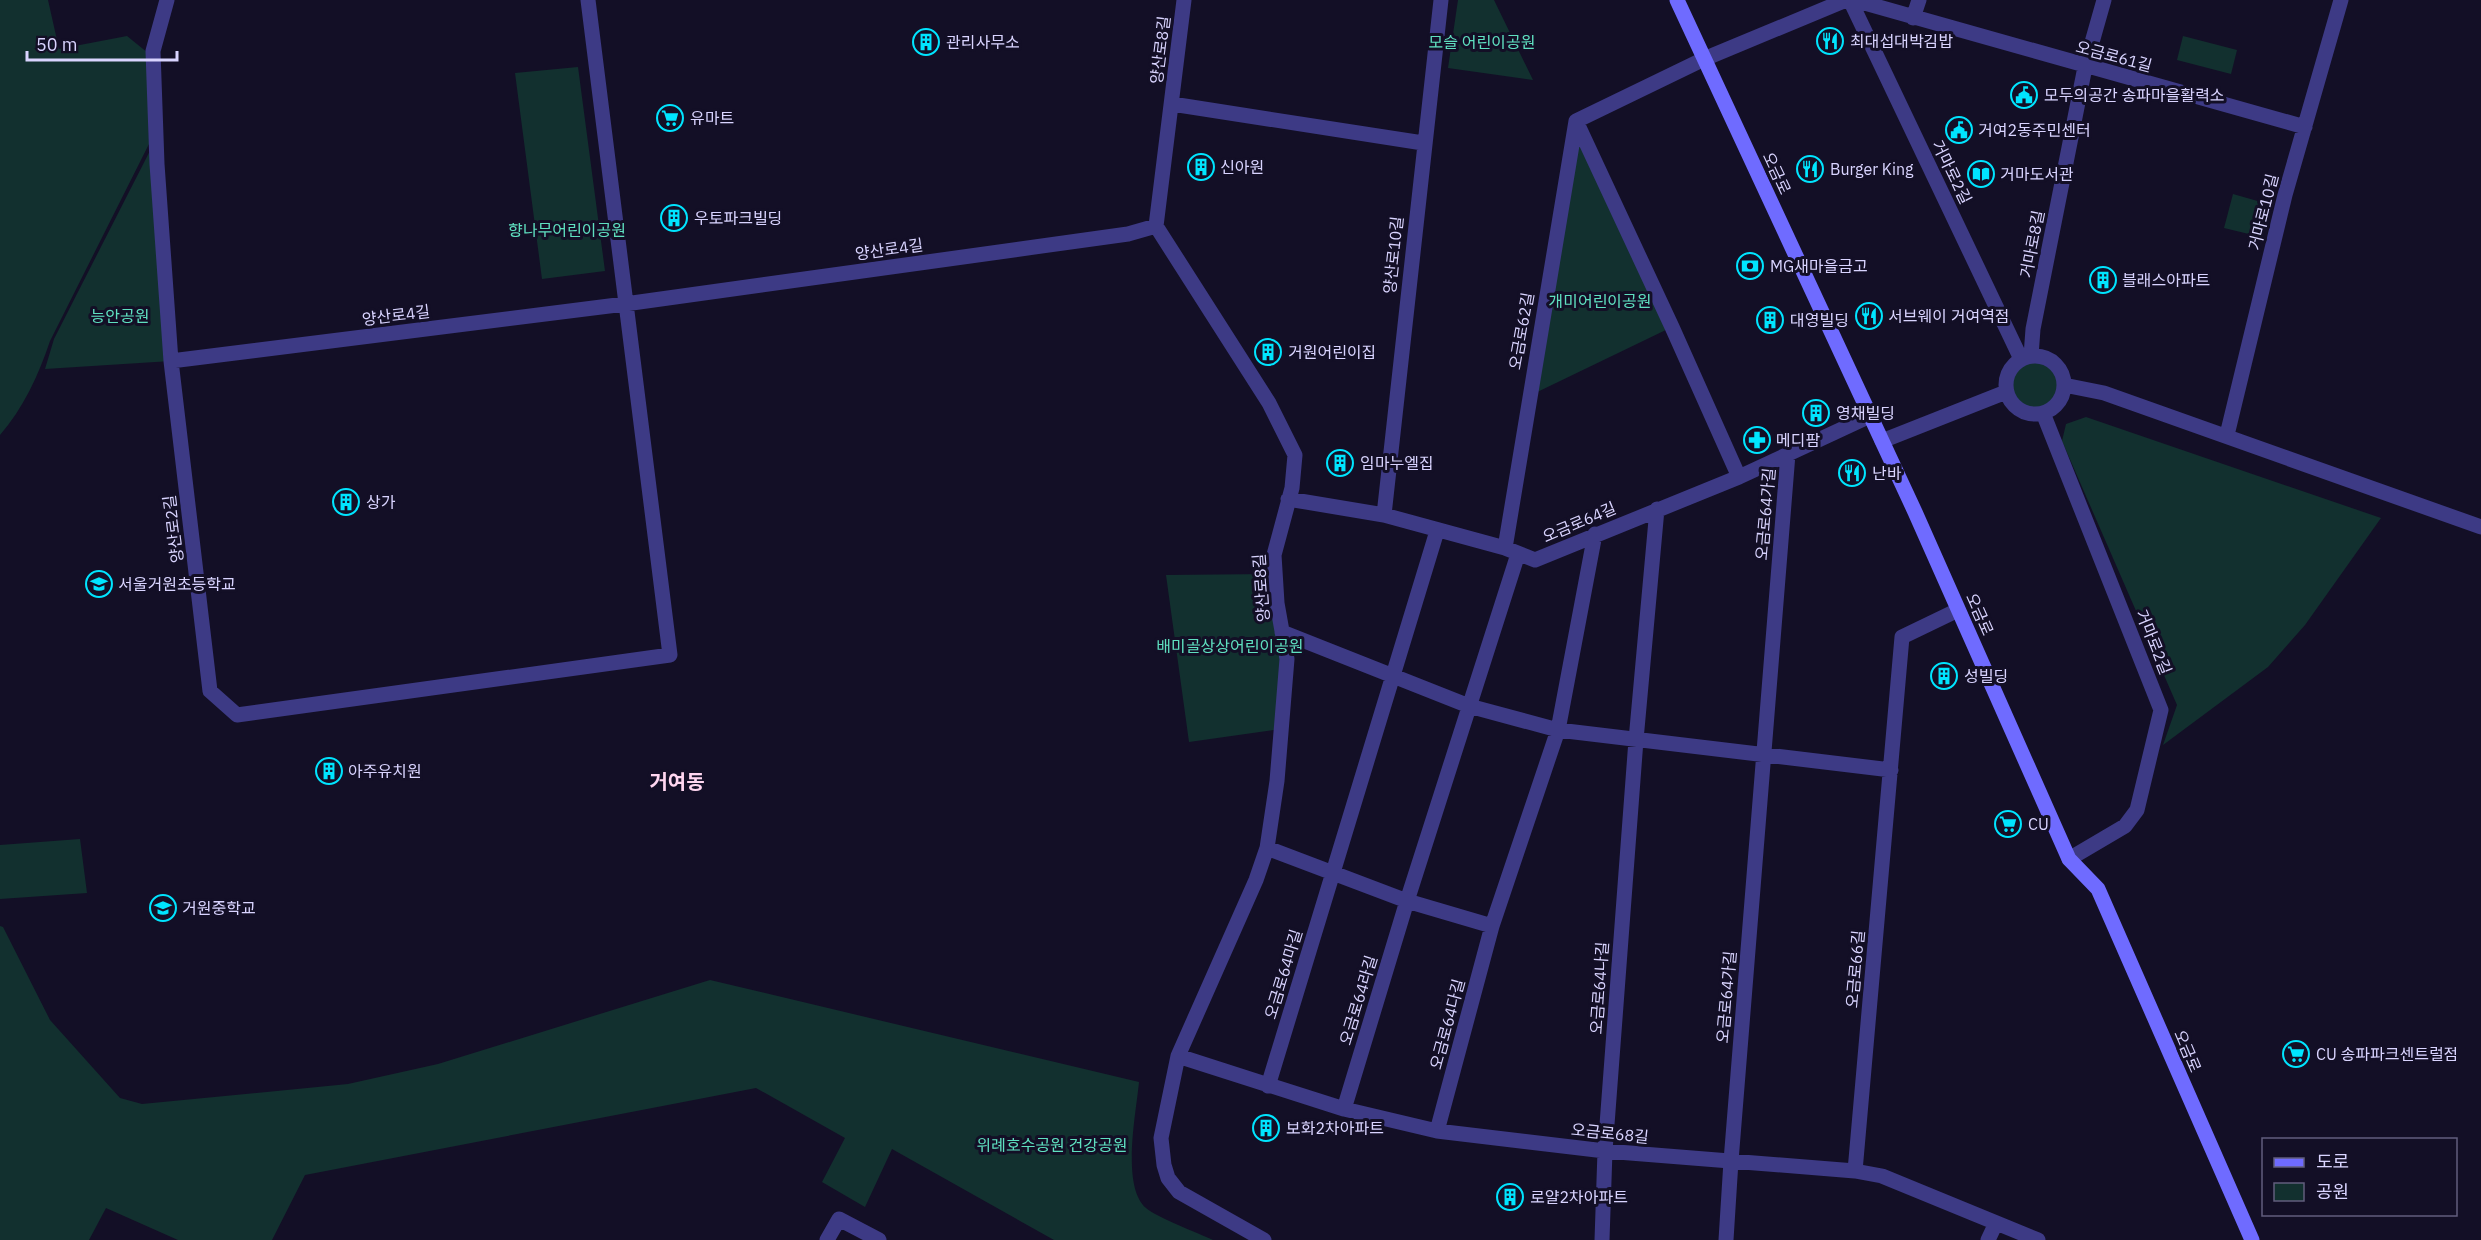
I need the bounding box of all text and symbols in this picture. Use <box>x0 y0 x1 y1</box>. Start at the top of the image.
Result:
street label: 양산로8길 <box>1146 15 1174 85</box>
scale bar <box>27 24 177 62</box>
restaurant icon: 최대섭대박김밥 <box>1815 26 1845 56</box>
building icon: 관리사무소 <box>911 27 941 57</box>
place label: 최대섭대박김밥 <box>1850 31 1953 51</box>
place label: 관리사무소 <box>946 32 1020 52</box>
park label: 모슬 어린이공원 <box>1429 32 1535 52</box>
text: 50 m <box>36 33 78 56</box>
street label: 오금로61길 <box>2074 36 2154 76</box>
public building icon: 모두의공간 송파마을활력소 <box>2009 80 2039 110</box>
place label: 모두의공간 송파마을활력소 <box>2044 85 2224 105</box>
supermarket icon: 유마트 <box>655 103 685 133</box>
place label: 유마트 <box>690 108 734 128</box>
public building icon: 거여2동주민센터 <box>1944 115 1974 145</box>
place label: 거여2동주민센터 <box>1978 120 2091 140</box>
street label: 거마로2길 <box>1928 137 1976 207</box>
street label: 오금로 <box>1759 149 1796 197</box>
building icon: 신아원 <box>1186 152 1216 182</box>
restaurant icon: Burger King <box>1795 154 1825 184</box>
place label: 신아원 <box>1220 157 1264 177</box>
place label: Burger King <box>1830 159 1914 179</box>
library icon: 거마도서관 <box>1966 159 1996 189</box>
place label: 거마도서관 <box>2000 164 2074 184</box>
street label: 거마로10길 <box>2244 172 2282 252</box>
building icon: 우토파크빌딩 <box>659 203 689 233</box>
place label: 우토파크빌딩 <box>694 208 782 228</box>
street label: 거마로8길 <box>2016 208 2048 280</box>
street label: 양산로10길 <box>1379 215 1407 295</box>
park label: 향나무어린이공원 <box>508 220 626 240</box>
street label: 양산로4길 <box>854 234 924 264</box>
bank icon: MG새마을금고 <box>1735 251 1765 281</box>
place label: MG새마을금고 <box>1770 256 1868 276</box>
building icon: 블래스아파트 <box>2088 265 2118 295</box>
place label: 블래스아파트 <box>2122 270 2210 290</box>
street label: 오금로62길 <box>1504 291 1538 371</box>
park label: 개미어린이공원 <box>1548 291 1652 311</box>
street label: 양산로4길 <box>361 301 431 329</box>
restaurant icon: 서브웨이 거여역점 <box>1854 301 1884 331</box>
building icon: 대영빌딩 <box>1755 305 1785 335</box>
park label: 능안공원 <box>91 306 149 326</box>
place label: 서브웨이 거여역점 <box>1888 306 2010 326</box>
place label: 대영빌딩 <box>1790 310 1849 330</box>
building icon: 거원어린이집 <box>1253 337 1283 367</box>
place label: 거원어린이집 <box>1288 342 1376 362</box>
building icon: 영채빌딩 <box>1801 398 1831 428</box>
place label: 영채빌딩 <box>1836 403 1895 423</box>
pharmacy icon: 메디팜 <box>1742 425 1772 455</box>
place label: 메디팜 <box>1776 430 1820 450</box>
building icon: 임마누엘집 <box>1325 448 1355 478</box>
place label: 임마누엘집 <box>1360 453 1434 473</box>
restaurant icon: 난바 <box>1837 458 1867 488</box>
place label: 난바 <box>1872 463 1902 483</box>
street label: 오금로64가길 <box>1751 467 1779 561</box>
building icon: 상가 <box>331 487 361 517</box>
place label: 상가 <box>366 492 396 512</box>
street label: 양산로2길 <box>159 494 187 564</box>
street label: 오금로64길 <box>1539 498 1619 546</box>
street label: 양산로8길 <box>1249 553 1273 623</box>
school or university icon: 서울거원초등학교 <box>84 569 114 599</box>
place label: 서울거원초등학교 <box>118 574 236 594</box>
street label: 오금로 <box>1962 590 1998 638</box>
street label: 거마로2길 <box>2132 607 2176 677</box>
park label: 배미골상상어린이공원 <box>1156 636 1304 656</box>
building icon: 성빌딩 <box>1929 661 1959 691</box>
place label: 성빌딩 <box>1964 666 2008 686</box>
building icon: 아주유치원 <box>314 756 344 786</box>
place label: 아주유치원 <box>348 761 422 781</box>
district label: 거여동 <box>649 768 705 795</box>
supermarket icon: CU <box>1993 809 2023 839</box>
place label: CU <box>2028 814 2049 834</box>
school or university icon: 거원중학교 <box>148 893 178 923</box>
place label: 거원중학교 <box>182 898 256 918</box>
street label: 오금로64마길 <box>1260 927 1306 1021</box>
street label: 오금로66길 <box>1842 929 1868 1009</box>
street label: 오금로64나길 <box>1586 941 1612 1035</box>
street label: 오금로64가길 <box>1712 950 1740 1044</box>
street label: 오금로64라길 <box>1335 953 1381 1047</box>
street label: 오금로64다길 <box>1425 977 1469 1071</box>
street label: 오금로 <box>2170 1027 2206 1075</box>
supermarket icon: CU 송파파크센트럴점 <box>2281 1039 2311 1069</box>
place label: CU 송파파크센트럴점 <box>2316 1044 2458 1064</box>
building icon: 보화2차아파트 <box>1251 1113 1281 1143</box>
place label: 보화2차아파트 <box>1286 1118 1384 1138</box>
street label: 오금로68길 <box>1570 1119 1650 1147</box>
park label: 위례호수공원 건강공원 <box>977 1135 1127 1155</box>
legend <box>2262 1138 2457 1216</box>
text: 도로 <box>2316 1150 2349 1173</box>
text: 공원 <box>2316 1180 2349 1203</box>
building icon: 로얄2차아파트 <box>1495 1182 1525 1212</box>
place label: 로얄2차아파트 <box>1530 1187 1628 1207</box>

